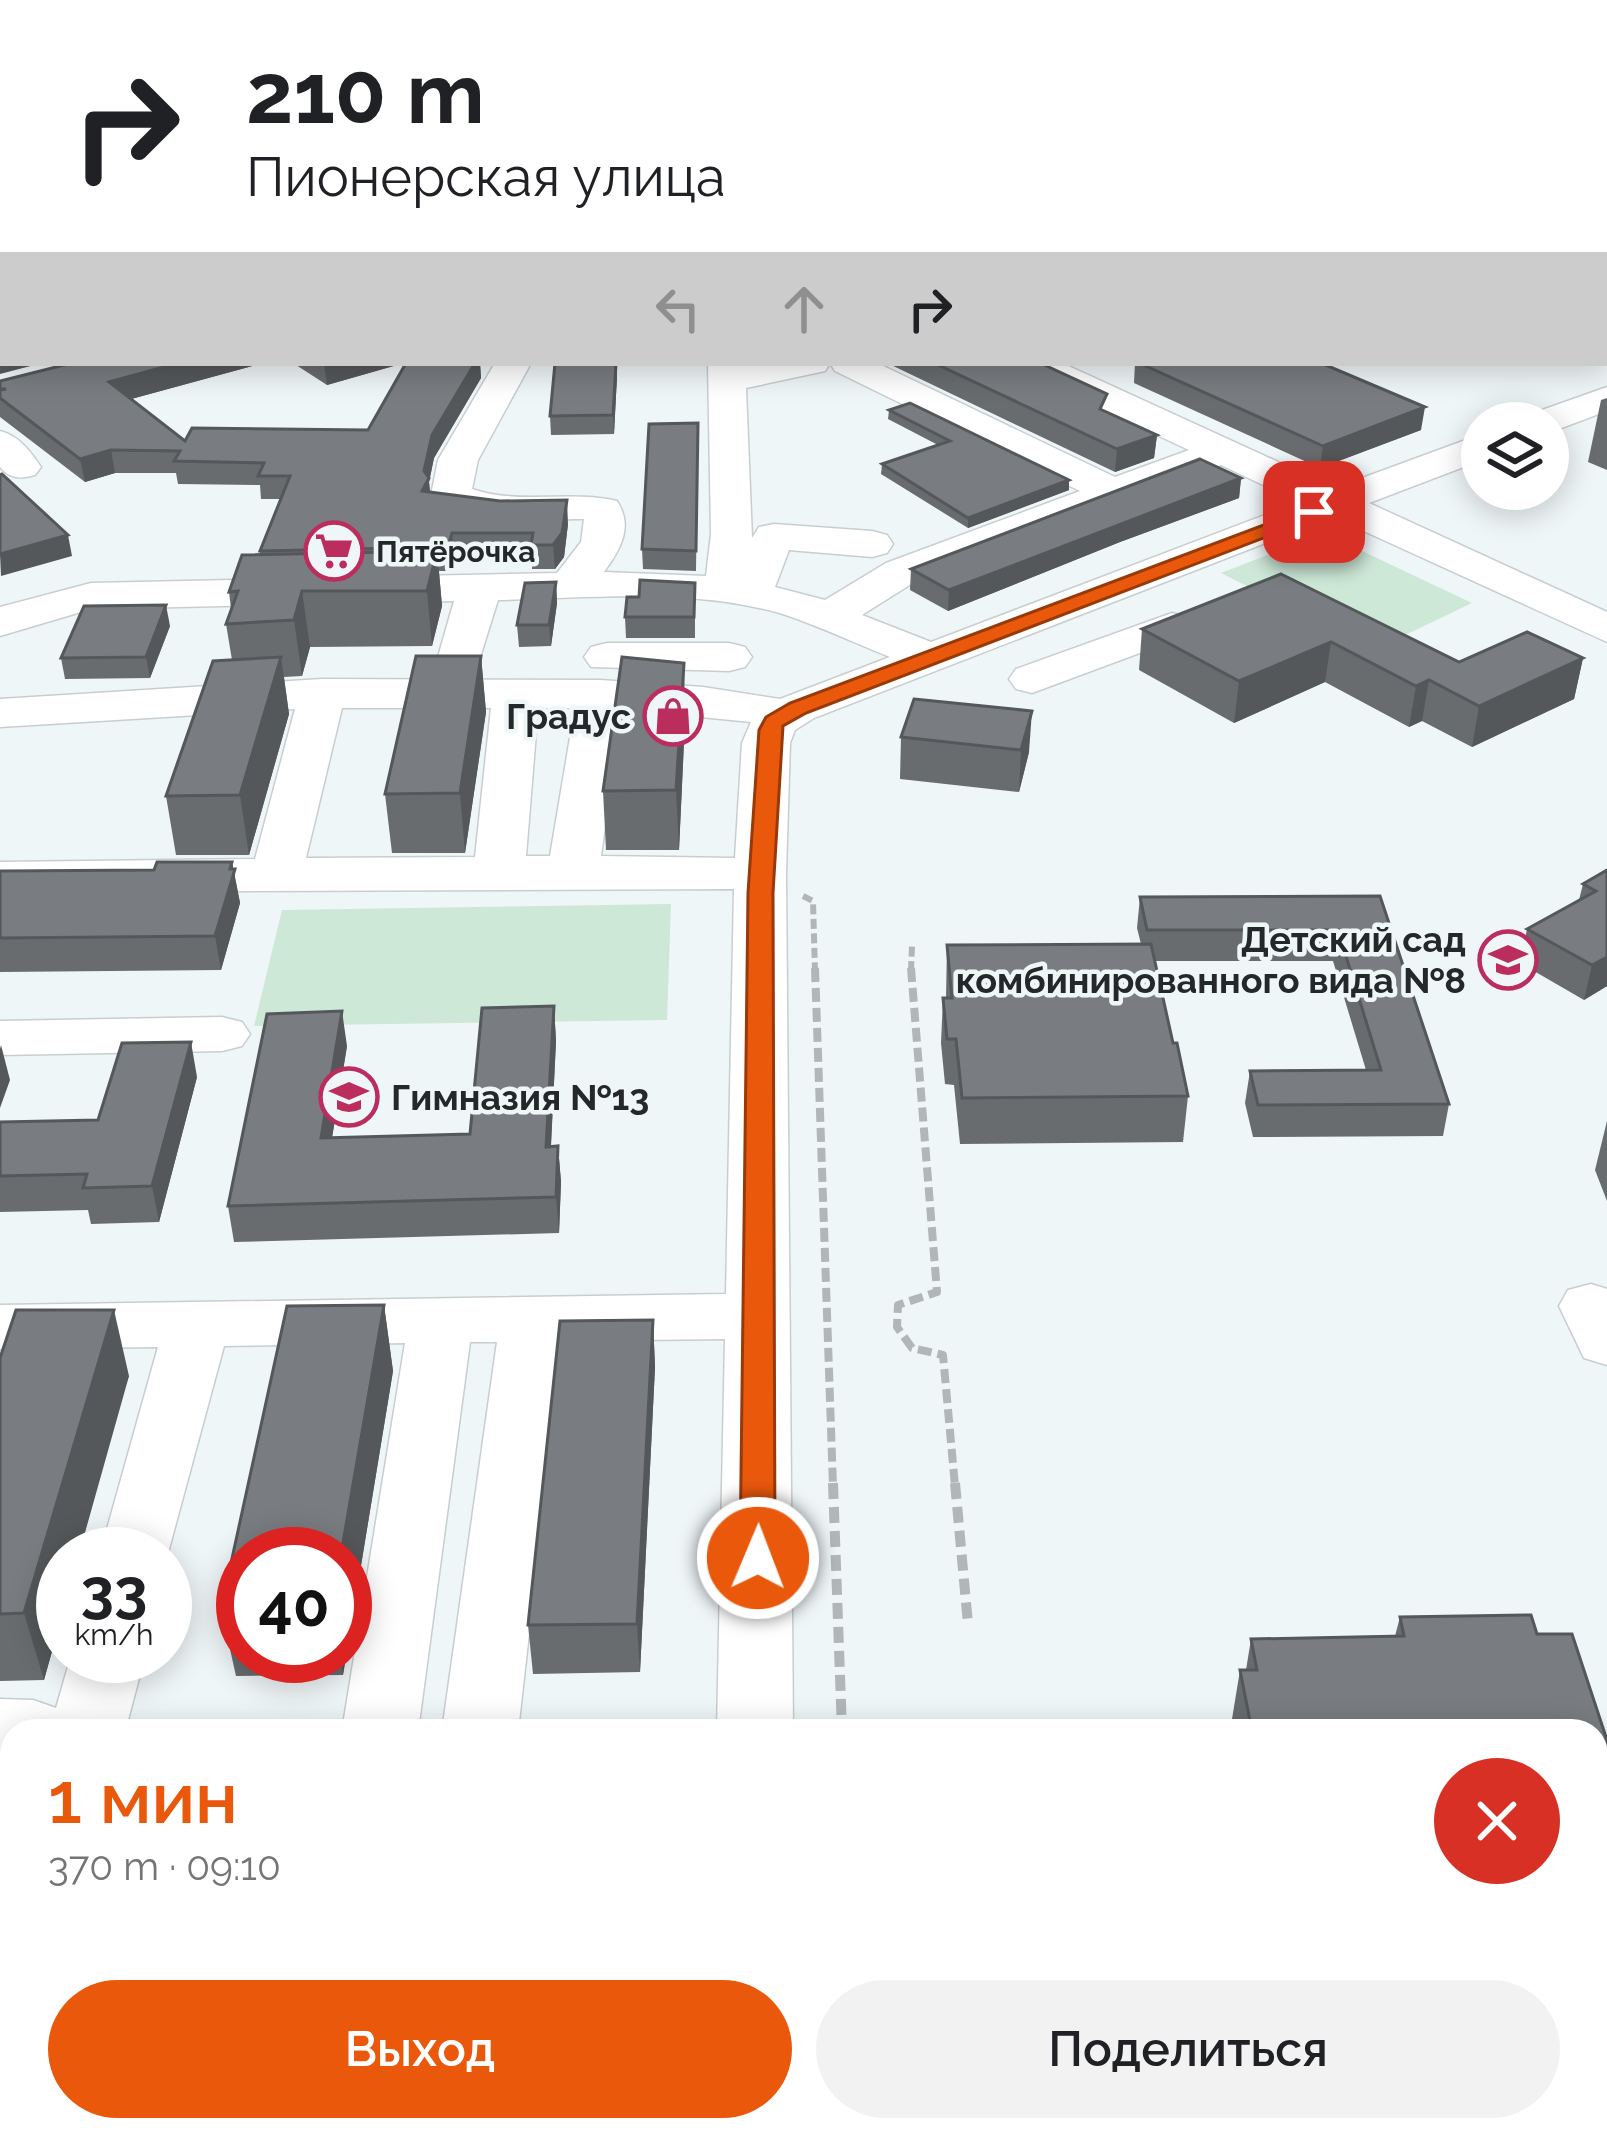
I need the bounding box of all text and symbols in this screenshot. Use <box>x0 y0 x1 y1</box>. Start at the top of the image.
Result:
text: 210 m <box>246 44 485 143</box>
icon: right <box>48 48 204 204</box>
text: Пионерская улица <box>246 145 725 209</box>
icon: left <box>645 276 711 342</box>
icon: ahead <box>771 276 837 342</box>
icon: right <box>897 276 963 342</box>
map controls <box>1461 402 1569 510</box>
button: layers <box>1461 402 1569 510</box>
pin <box>1263 461 1365 563</box>
icon: arrive <box>1281 479 1347 545</box>
supermarket icon: Пятёрочка <box>303 520 365 582</box>
place label: Пятёрочка <box>376 534 535 569</box>
shop icon: Градус <box>642 685 704 747</box>
place label: Градус <box>506 695 631 737</box>
place label: Детский сад комбинированного вида №8 <box>956 918 1466 1001</box>
school or university icon: Детский сад комбинированного вида №8 <box>1477 929 1539 991</box>
school or university icon: Гимназия №13 <box>318 1066 380 1128</box>
place label: Гимназия №13 <box>391 1076 649 1118</box>
position arrow <box>695 1495 821 1621</box>
speed limit sign: 40 <box>216 1527 372 1683</box>
text: 33 <box>81 1555 147 1625</box>
text: km/h <box>74 1617 154 1652</box>
text: 1 мин <box>48 1755 238 1840</box>
button: close <box>1434 1758 1560 1884</box>
text: 370 m · 09:10 <box>48 1843 281 1889</box>
button: Выход <box>48 1980 792 2118</box>
button: Поделиться <box>816 1980 1560 2118</box>

